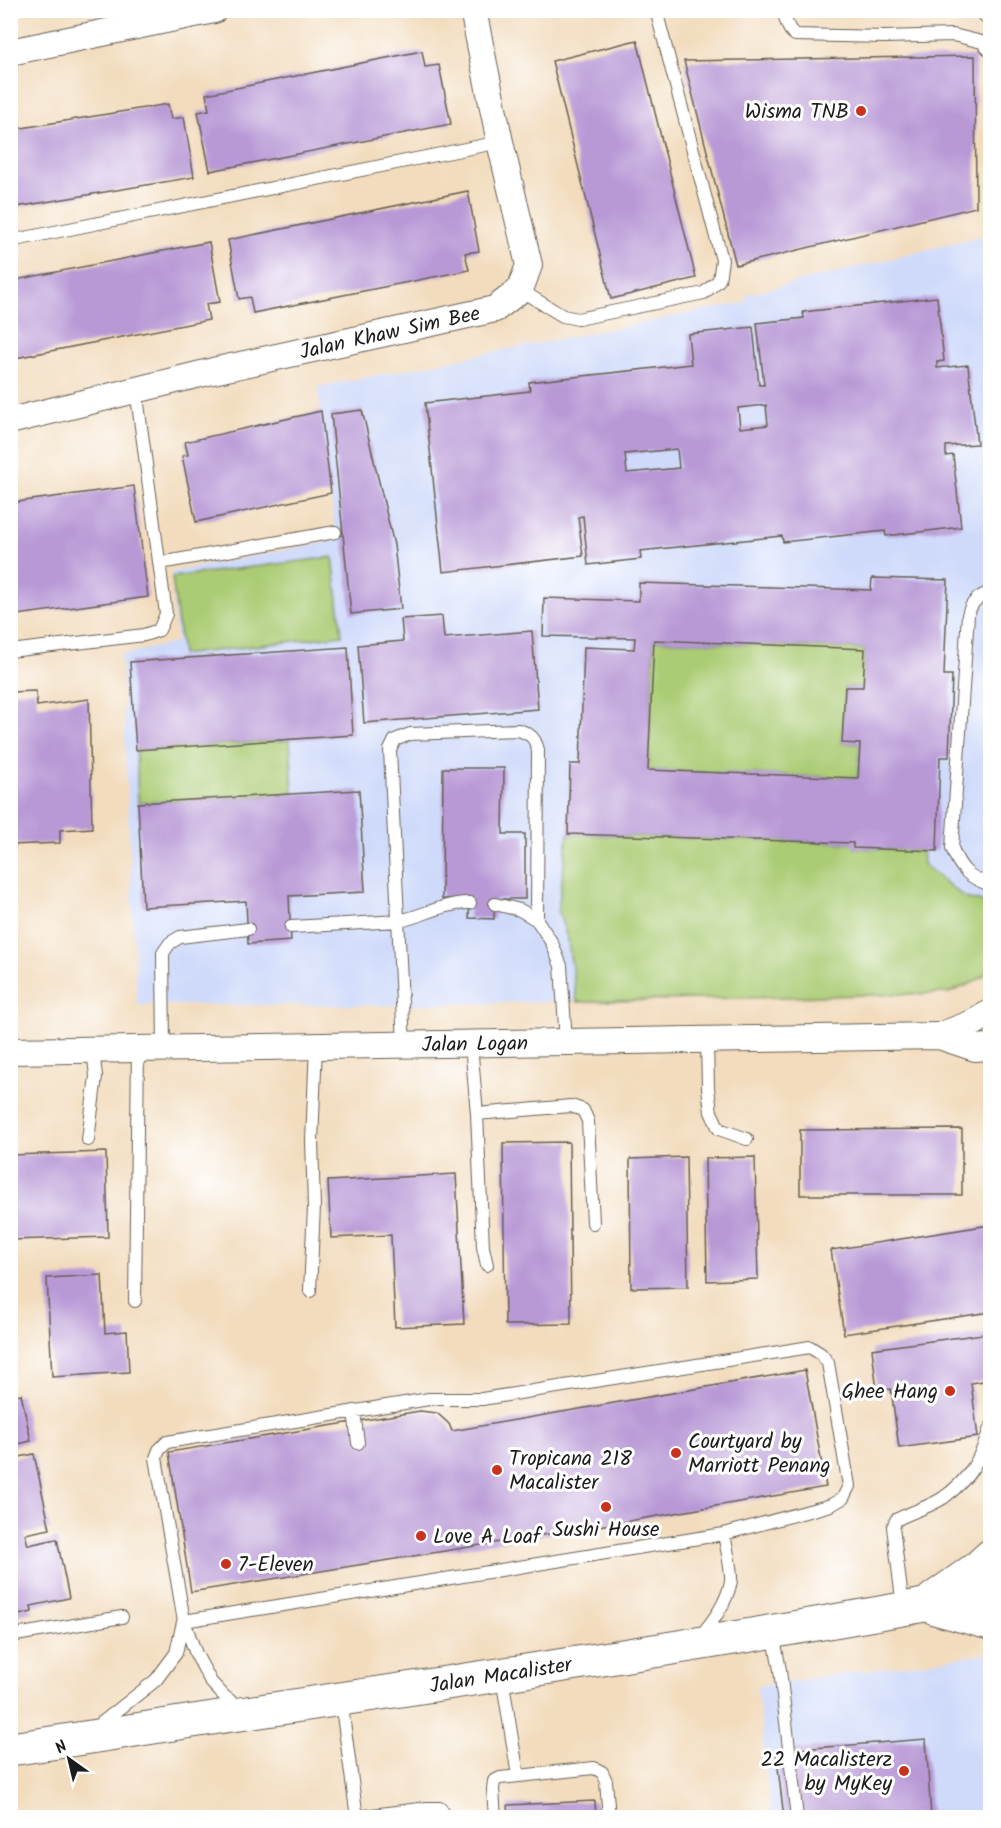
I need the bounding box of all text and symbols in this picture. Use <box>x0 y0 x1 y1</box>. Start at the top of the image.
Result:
place label: Wisma TNB <box>745 96 849 129</box>
marker: Wisma TNB <box>854 104 868 118</box>
street label: Jalan Khaw Sim Bee <box>297 298 484 369</box>
street label: Jalan Logan <box>422 1028 528 1062</box>
place label: Ghee Hang <box>842 1376 938 1409</box>
marker: Ghee Hang <box>943 1384 957 1398</box>
place label: Courtyard by Marriott Penang <box>688 1426 831 1483</box>
place label: Tropicana 218 Macalister <box>509 1443 632 1500</box>
marker: Courtyard by Marriott Penang <box>669 1446 683 1460</box>
marker: Tropicana 218 Macalister <box>490 1463 504 1477</box>
marker: Sushi House <box>599 1500 613 1514</box>
place label: Sushi House <box>553 1514 660 1547</box>
place label: Love A Loaf <box>433 1521 543 1554</box>
marker: Love A Loaf <box>414 1529 428 1543</box>
place label: 7-Eleven <box>238 1549 314 1582</box>
marker: 7-Eleven <box>219 1557 233 1571</box>
street label: Jalan Macalister <box>427 1649 575 1703</box>
north arrow <box>39 1729 99 1789</box>
text: N <box>50 1735 73 1761</box>
place label: 22 Macalisterz by MyKey <box>761 1744 892 1801</box>
marker: 22 Macalisterz by MyKey <box>897 1764 911 1778</box>

